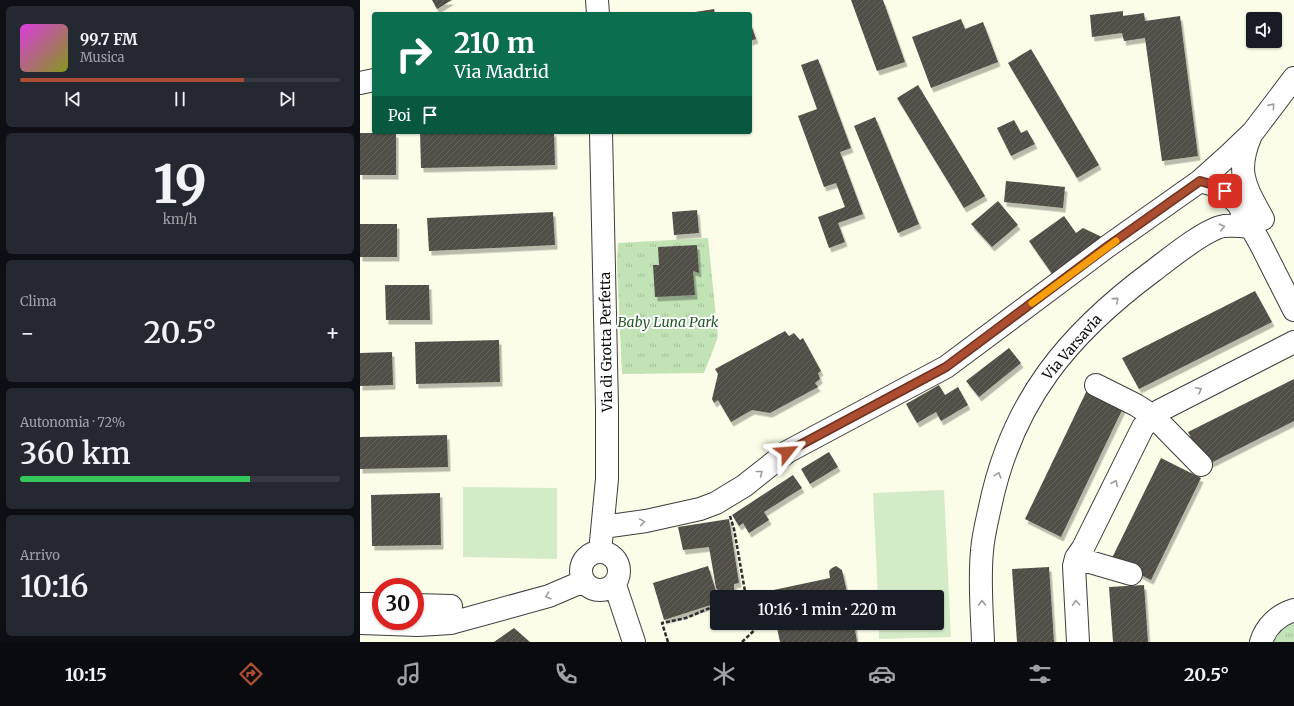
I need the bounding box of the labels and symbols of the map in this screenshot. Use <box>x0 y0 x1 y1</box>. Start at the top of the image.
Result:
one-way arrow <box>1267 103 1274 110</box>
pin <box>1208 174 1242 208</box>
one-way arrow <box>1219 224 1226 232</box>
street label: Via di Grotta Perfetta <box>596 271 616 413</box>
one-way arrow <box>1111 298 1118 305</box>
street label: Via Varsavia <box>1038 310 1106 384</box>
park label: Baby Luna Park <box>618 313 719 331</box>
one-way arrow <box>1195 388 1202 395</box>
position arrow <box>766 431 808 473</box>
one-way arrow <box>756 470 763 478</box>
one-way arrow <box>993 472 1002 479</box>
one-way arrow <box>1111 480 1118 487</box>
one-way arrow <box>639 518 645 527</box>
speed limit sign: 30 <box>372 578 424 630</box>
one-way arrow <box>544 591 551 600</box>
one-way arrow <box>977 600 986 606</box>
one-way arrow <box>1072 600 1080 606</box>

